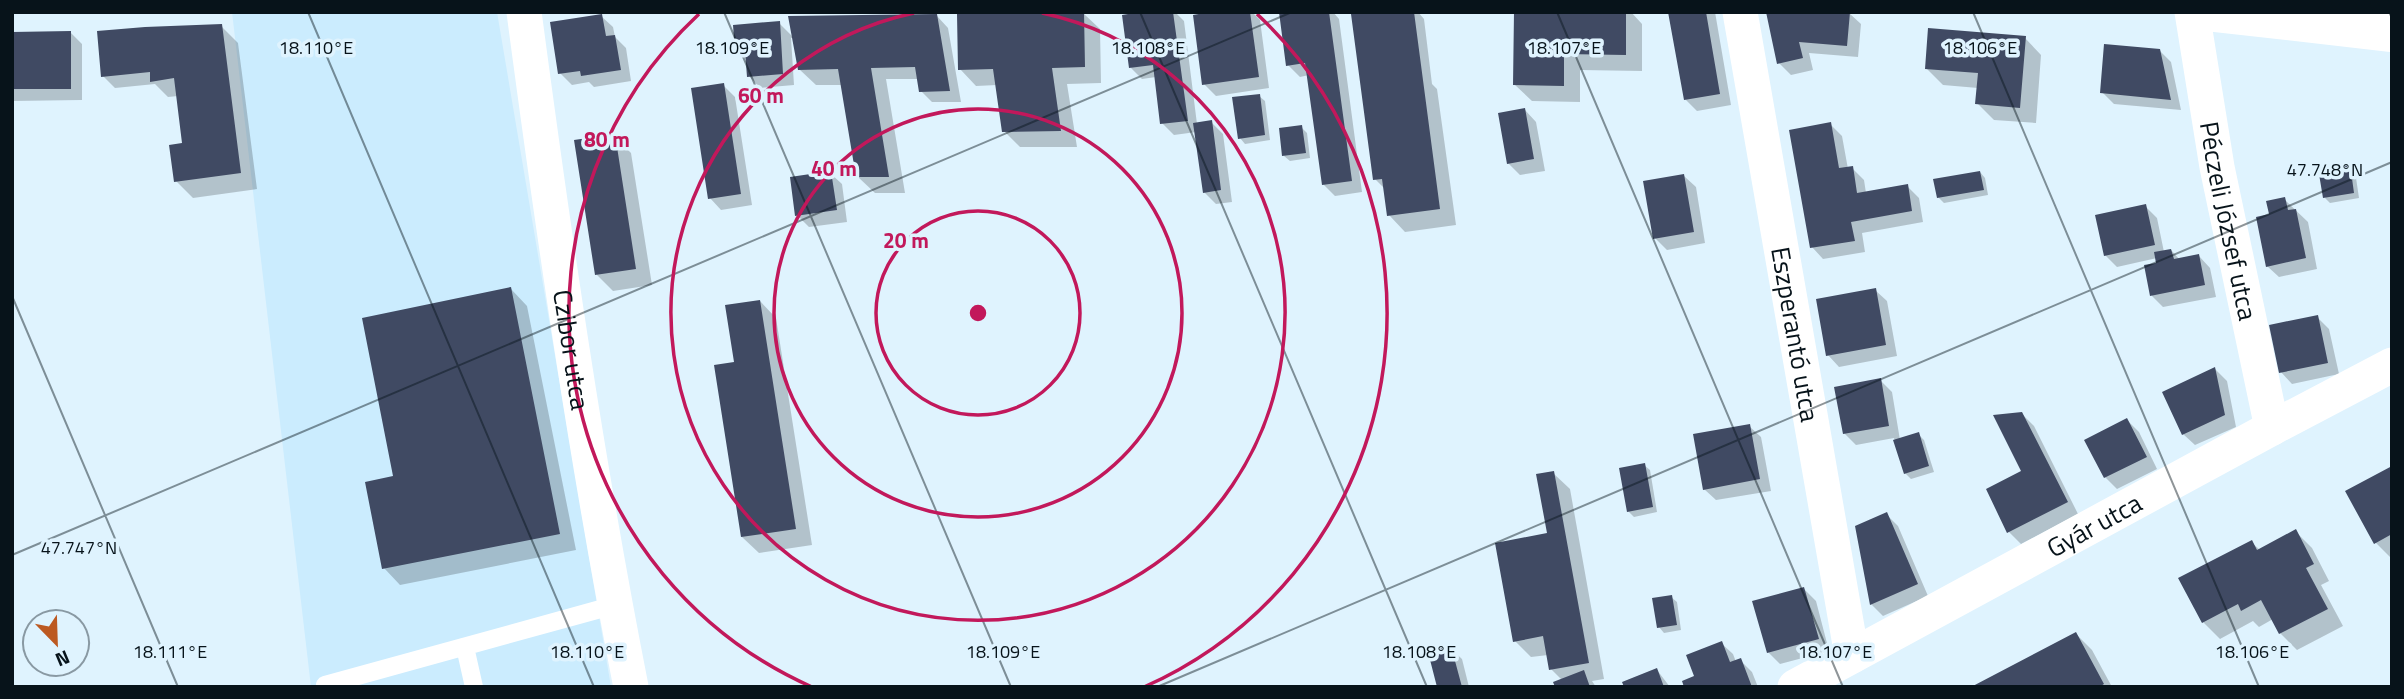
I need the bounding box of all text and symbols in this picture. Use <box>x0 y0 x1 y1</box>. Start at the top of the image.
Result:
text: 18.110°E <box>279 34 353 61</box>
text: 18.109°E <box>695 34 769 61</box>
text: 18.108°E <box>1111 34 1185 61</box>
text: 18.107°E <box>1527 34 1601 61</box>
text: 18.106°E <box>1943 34 2017 61</box>
text: 60 m <box>738 79 784 111</box>
street label: Péczeli József utca <box>2190 118 2268 324</box>
text: 80 m <box>584 123 630 155</box>
text: 40 m <box>811 152 857 184</box>
text: 47.748°N <box>2287 156 2363 183</box>
text: 20 m <box>883 224 929 256</box>
street label: Eszperantó utca <box>1762 244 1830 425</box>
street label: Czibor utca <box>544 287 601 413</box>
centre of rings <box>966 301 990 325</box>
street label: Gyár utca <box>2039 483 2148 567</box>
text: 47.747°N <box>41 534 117 561</box>
north arrow <box>21 608 91 678</box>
text: 18.111°E <box>133 638 207 665</box>
text: 18.110°E <box>550 638 624 665</box>
text: 18.109°E <box>966 638 1040 665</box>
text: 18.108°E <box>1382 638 1456 665</box>
text: 18.107°E <box>1798 638 1872 665</box>
text: 18.106°E <box>2215 638 2289 665</box>
text: N <box>51 643 75 675</box>

